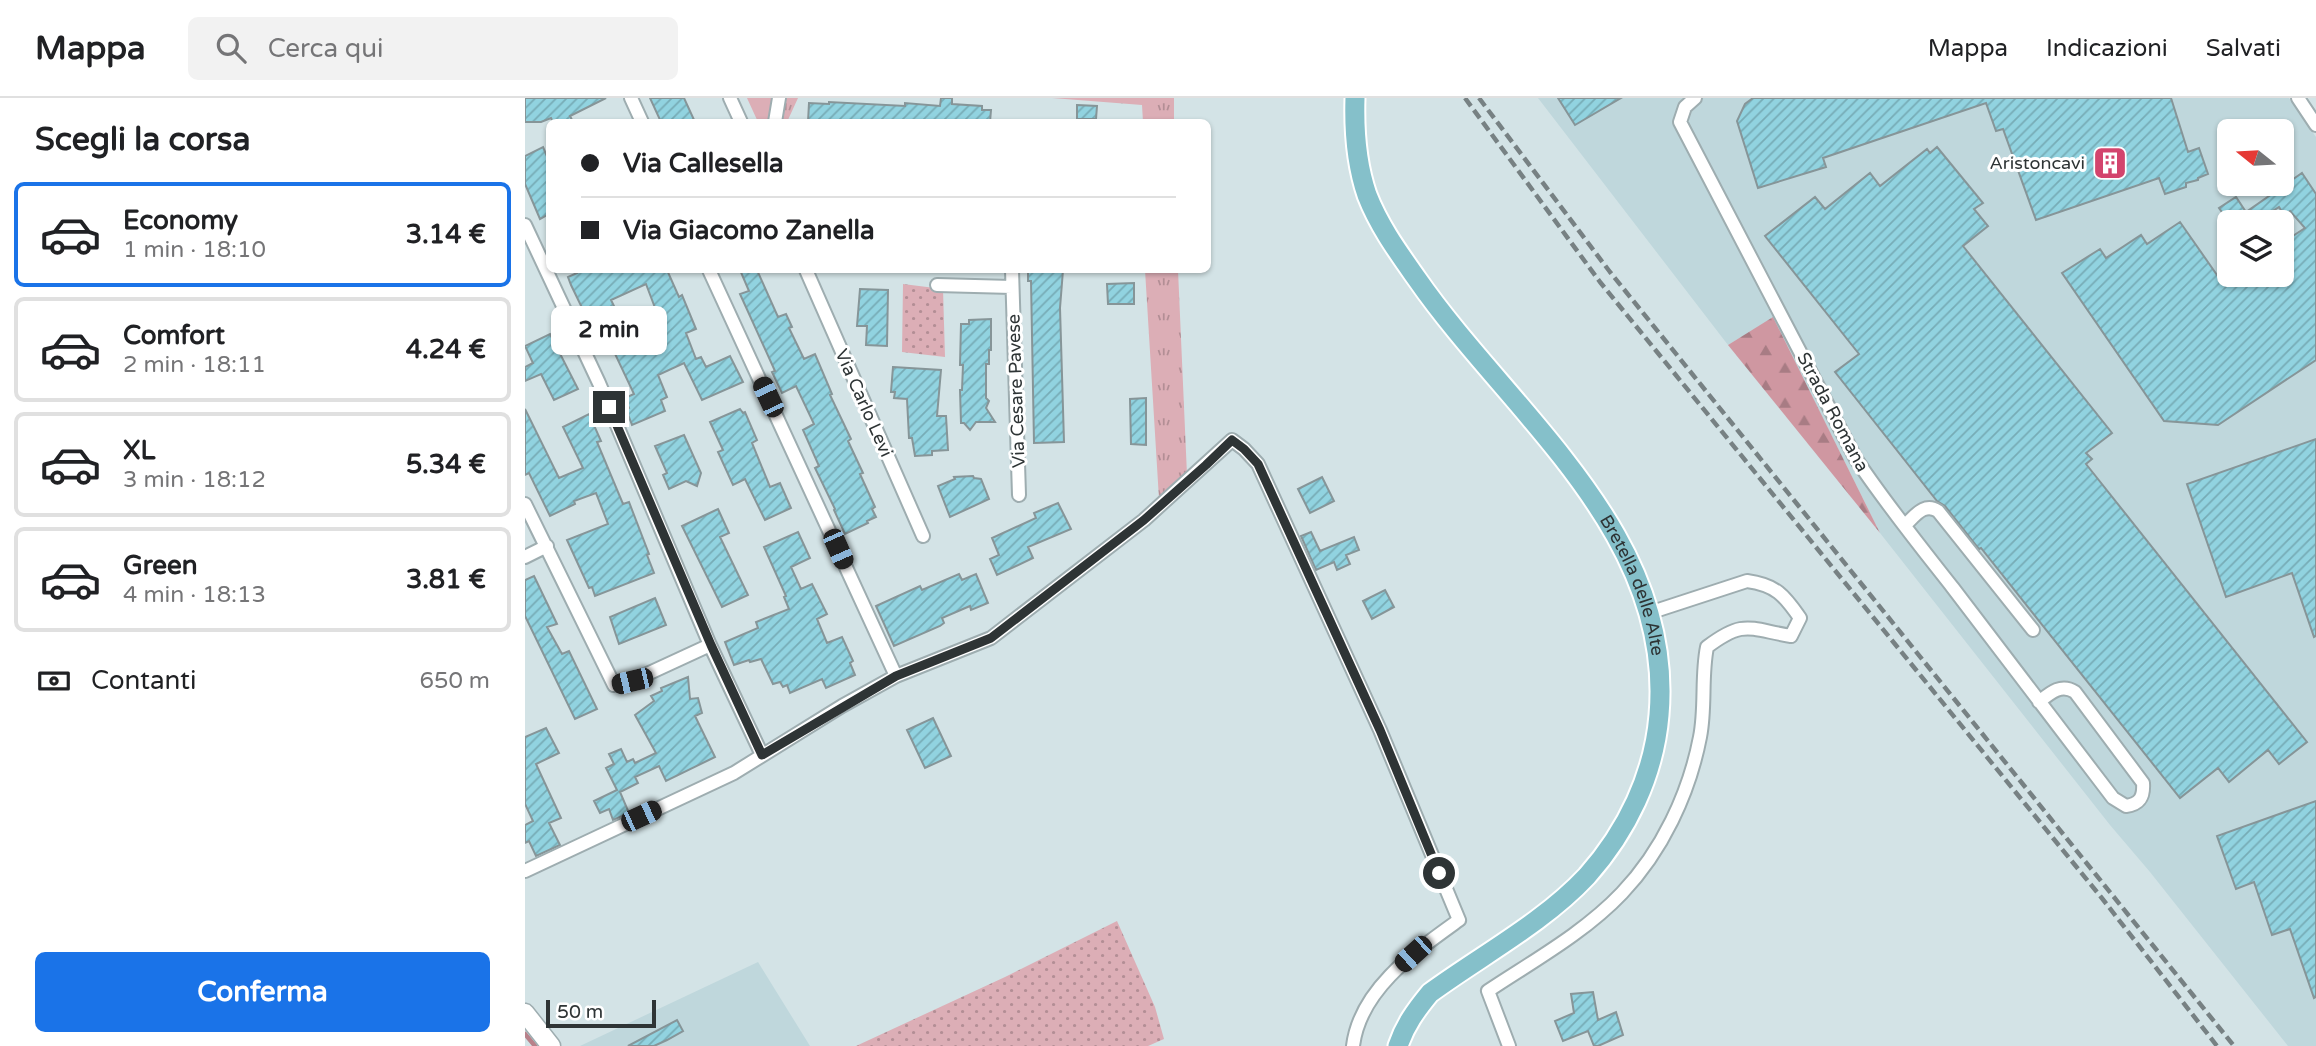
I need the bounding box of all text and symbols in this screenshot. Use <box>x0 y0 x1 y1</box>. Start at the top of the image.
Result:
search box <box>188 17 678 80</box>
text: Mappa <box>35 29 146 68</box>
icon: search <box>212 29 250 67</box>
text: Cerca qui <box>268 33 384 64</box>
text: Mappa <box>1928 34 2008 63</box>
text: Indicazioni <box>2046 34 2168 63</box>
text: Salvati <box>2206 34 2281 63</box>
north arrow <box>2217 119 2294 196</box>
map controls <box>2217 119 2294 287</box>
text: Scegli la corsa <box>35 121 250 159</box>
building icon: Aristoncavi <box>2091 144 2129 182</box>
text: Via Callesella <box>623 148 784 179</box>
place label: Aristoncavi <box>1990 152 2085 174</box>
icon: car <box>39 203 102 266</box>
text: Economy <box>123 205 238 236</box>
button: layers <box>2217 210 2294 287</box>
text: Via Giacomo Zanella <box>623 215 875 246</box>
text: 3.14 € <box>406 219 486 250</box>
text: 1 min · 18:10 <box>123 236 266 264</box>
callout: 2 min <box>551 306 667 354</box>
street label: Via Cesare Pavese <box>1002 314 1030 468</box>
text: 2 min <box>578 316 640 344</box>
icon: car <box>39 318 102 381</box>
text: Comfort <box>123 320 225 351</box>
text: 4.24 € <box>406 334 486 365</box>
street label: Via Carlo Levi <box>830 346 898 460</box>
street label: Strada Romana <box>1792 348 1874 476</box>
text: 2 min · 18:11 <box>123 351 266 379</box>
car <box>750 374 787 420</box>
route end <box>593 391 625 423</box>
icon: car <box>39 433 102 496</box>
text: XL <box>123 435 155 466</box>
text: 5.34 € <box>406 449 486 480</box>
text: 3 min · 18:12 <box>123 466 266 494</box>
street label: Bretella delle Alte <box>1595 511 1669 657</box>
car <box>820 526 857 572</box>
icon: car <box>39 548 102 611</box>
text: Green <box>123 550 198 581</box>
text: 3.81 € <box>406 564 486 595</box>
text: 4 min · 18:13 <box>123 581 266 609</box>
icon: cash <box>35 662 73 700</box>
text: Contanti <box>91 665 196 696</box>
car <box>610 666 655 696</box>
text: 650 m <box>420 667 490 695</box>
car <box>618 798 665 834</box>
route start <box>1423 857 1455 889</box>
car <box>1391 932 1436 976</box>
button: Conferma <box>35 952 490 1032</box>
scale bar <box>546 997 656 1029</box>
text: 50 m <box>557 1001 603 1023</box>

